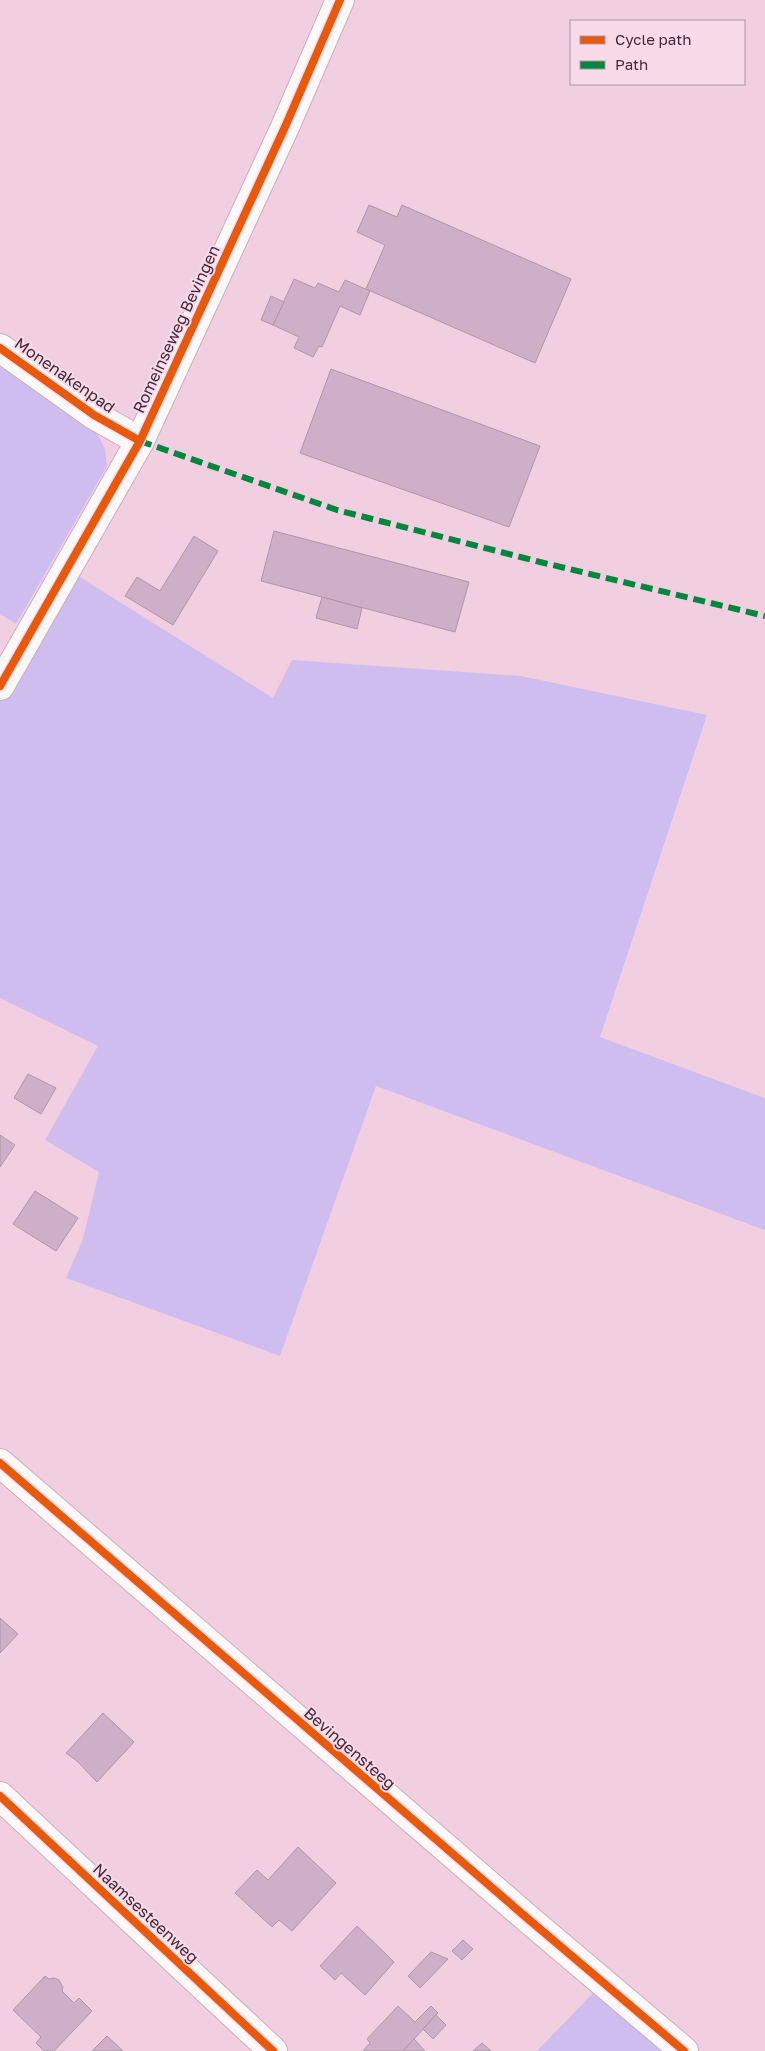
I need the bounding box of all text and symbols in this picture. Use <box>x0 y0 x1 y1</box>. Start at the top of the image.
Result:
legend <box>570 20 745 85</box>
text: Cycle path <box>615 30 691 48</box>
text: Path <box>615 55 648 73</box>
street label: Romeinseweg Bevingen <box>128 242 224 416</box>
street label: Monenakenpad <box>11 333 119 417</box>
street label: Bevingensteeg <box>300 1703 400 1793</box>
street label: Naamsesteenweg <box>89 1859 203 1967</box>

